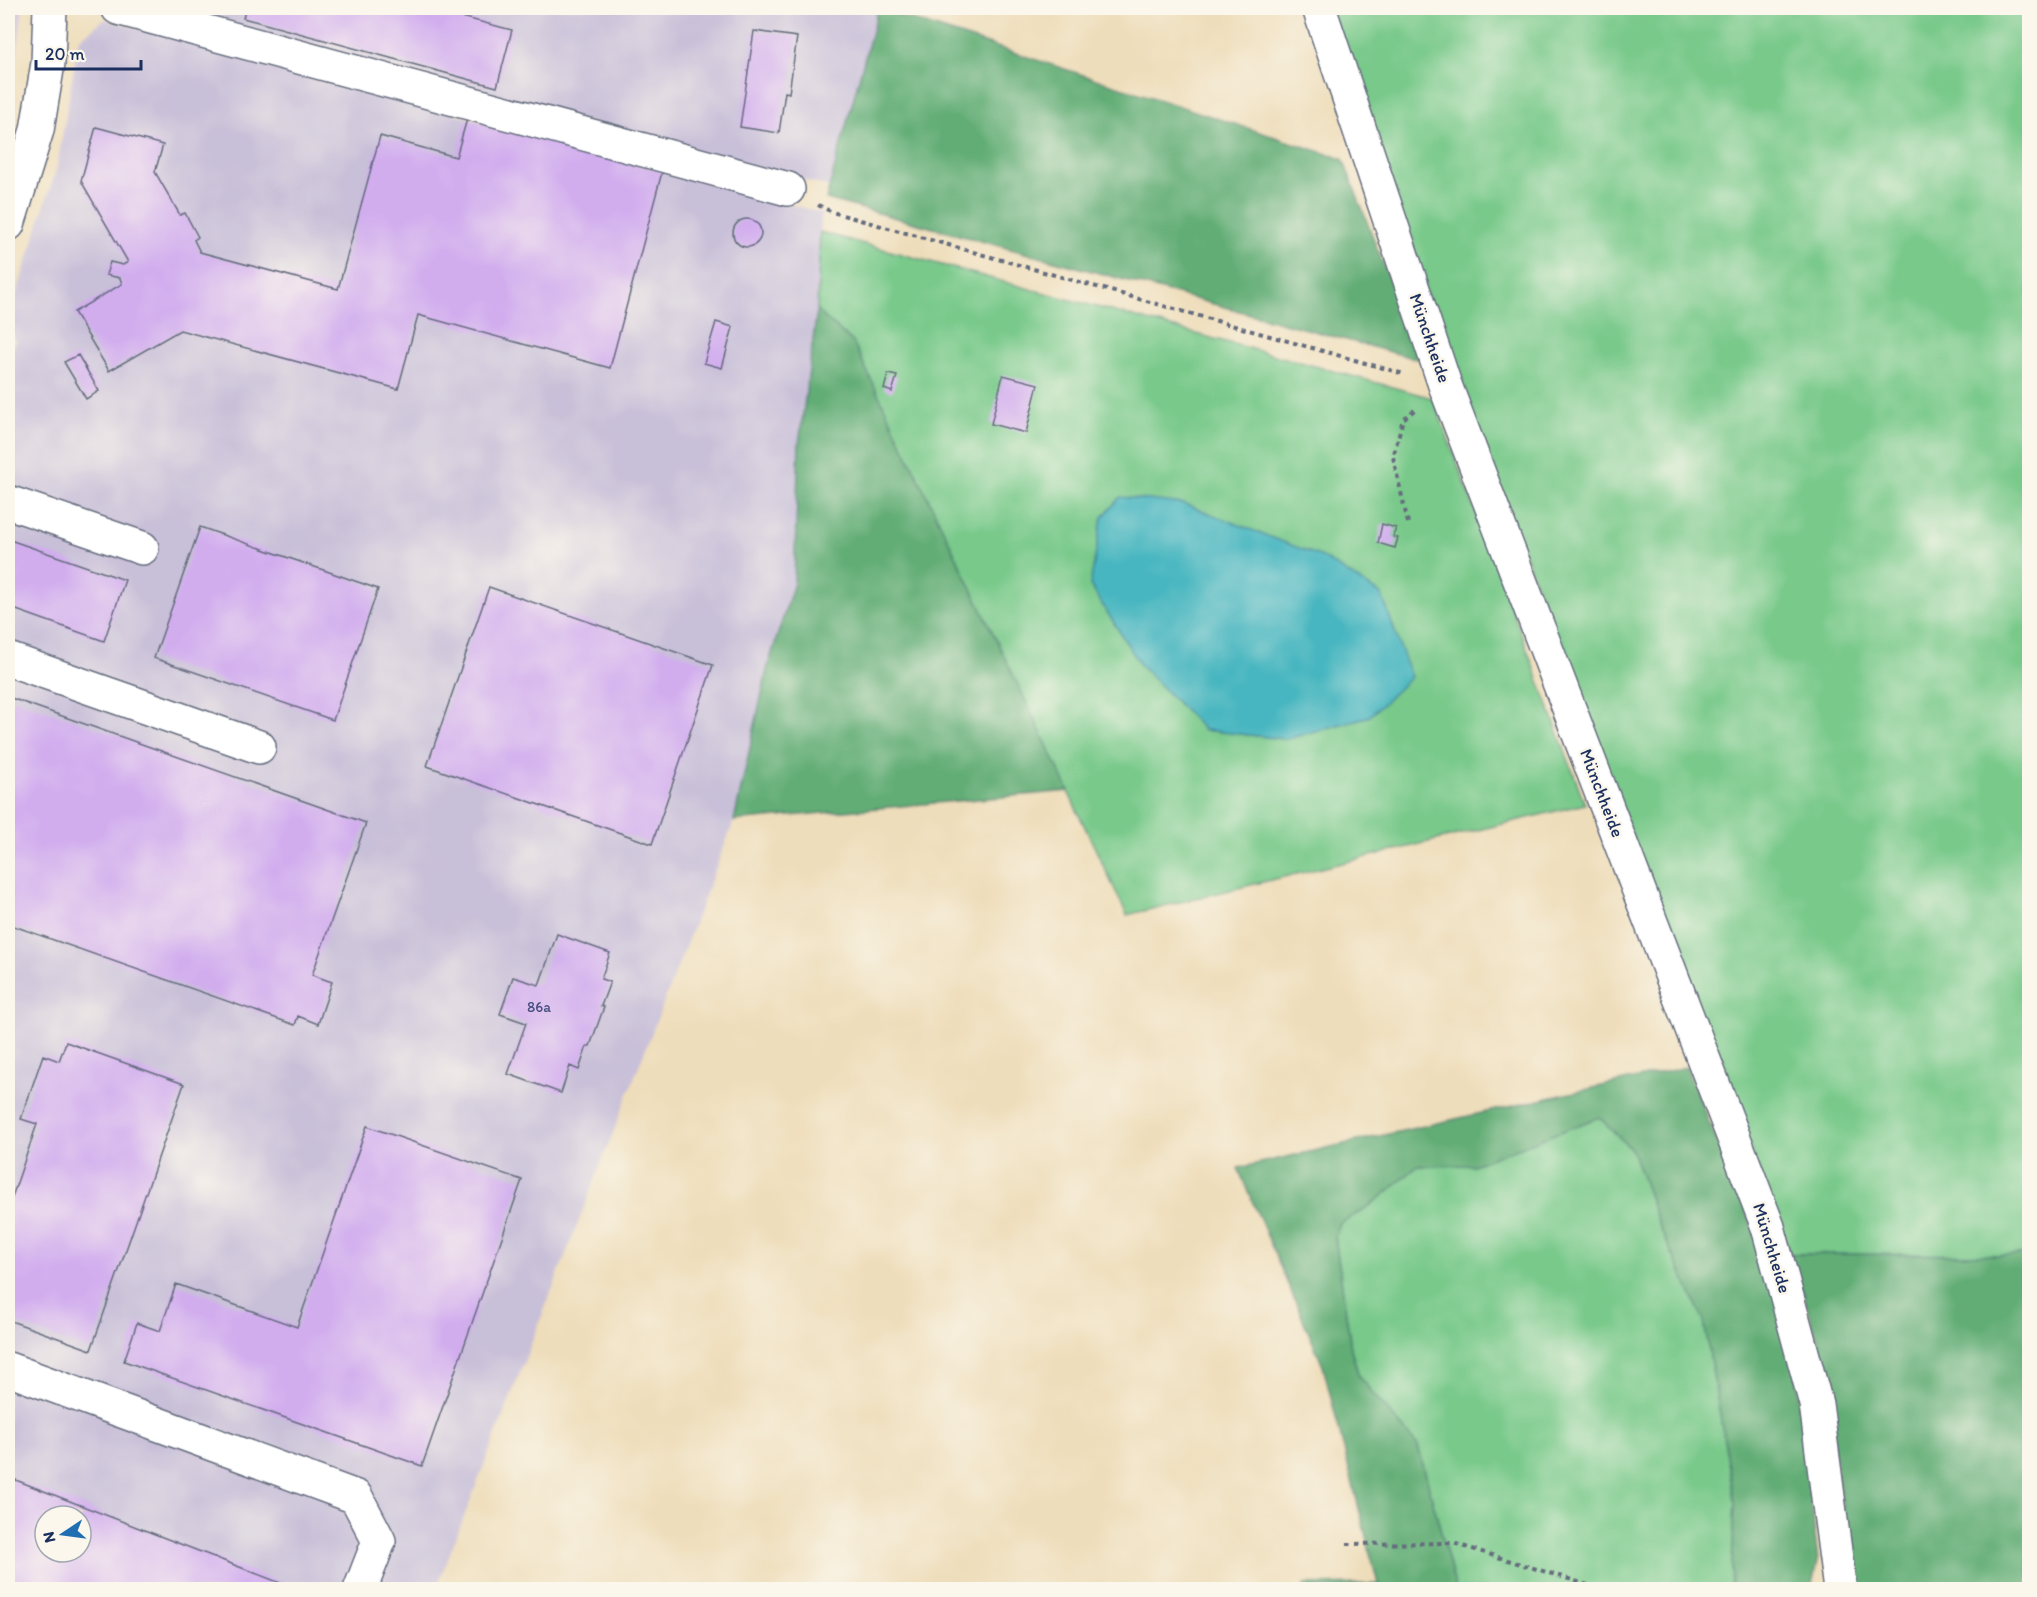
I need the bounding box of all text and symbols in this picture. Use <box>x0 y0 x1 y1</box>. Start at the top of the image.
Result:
scale bar <box>36 33 141 71</box>
text: 20 m <box>45 43 85 65</box>
street label: Münchheide <box>1404 290 1456 386</box>
street label: Münchheide <box>1575 746 1629 840</box>
house number: 86a <box>527 998 551 1016</box>
street label: Münchheide <box>1748 1200 1796 1296</box>
north arrow <box>33 1504 93 1564</box>
text: N <box>38 1530 59 1545</box>

